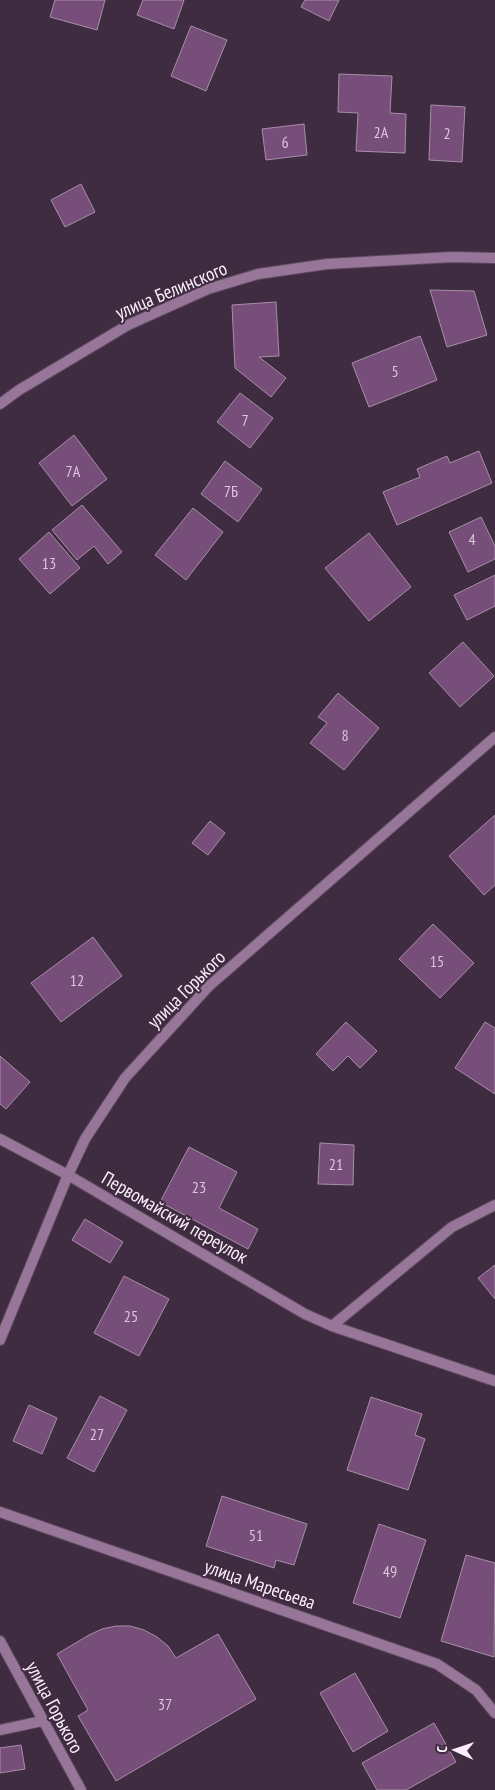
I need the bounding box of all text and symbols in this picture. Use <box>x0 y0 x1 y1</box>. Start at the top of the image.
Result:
house number: 2А <box>374 122 389 142</box>
house number: 2 <box>443 123 451 143</box>
house number: 6 <box>281 132 289 152</box>
street label: улица Белинского <box>111 256 231 324</box>
house number: 5 <box>391 361 399 381</box>
house number: 7 <box>241 410 249 430</box>
house number: 7А <box>66 461 81 481</box>
house number: 7Б <box>224 481 238 501</box>
house number: 4 <box>468 529 476 549</box>
house number: 13 <box>42 553 56 573</box>
house number: 8 <box>341 725 349 745</box>
street label: улица Горького <box>142 945 230 1033</box>
house number: 15 <box>430 951 444 971</box>
house number: 12 <box>70 970 84 990</box>
house number: 21 <box>329 1154 343 1174</box>
street label: Первомайский переулок <box>98 1165 253 1269</box>
house number: 23 <box>192 1177 206 1197</box>
house number: 25 <box>124 1306 138 1326</box>
house number: 27 <box>90 1424 104 1444</box>
house number: 51 <box>249 1525 263 1545</box>
street label: улица Маресьева <box>201 1554 319 1614</box>
house number: 49 <box>383 1561 397 1581</box>
street label: улица Горького <box>21 1657 89 1757</box>
house number: 37 <box>158 1694 172 1714</box>
north arrow <box>430 1725 480 1775</box>
text: С <box>433 1745 451 1753</box>

